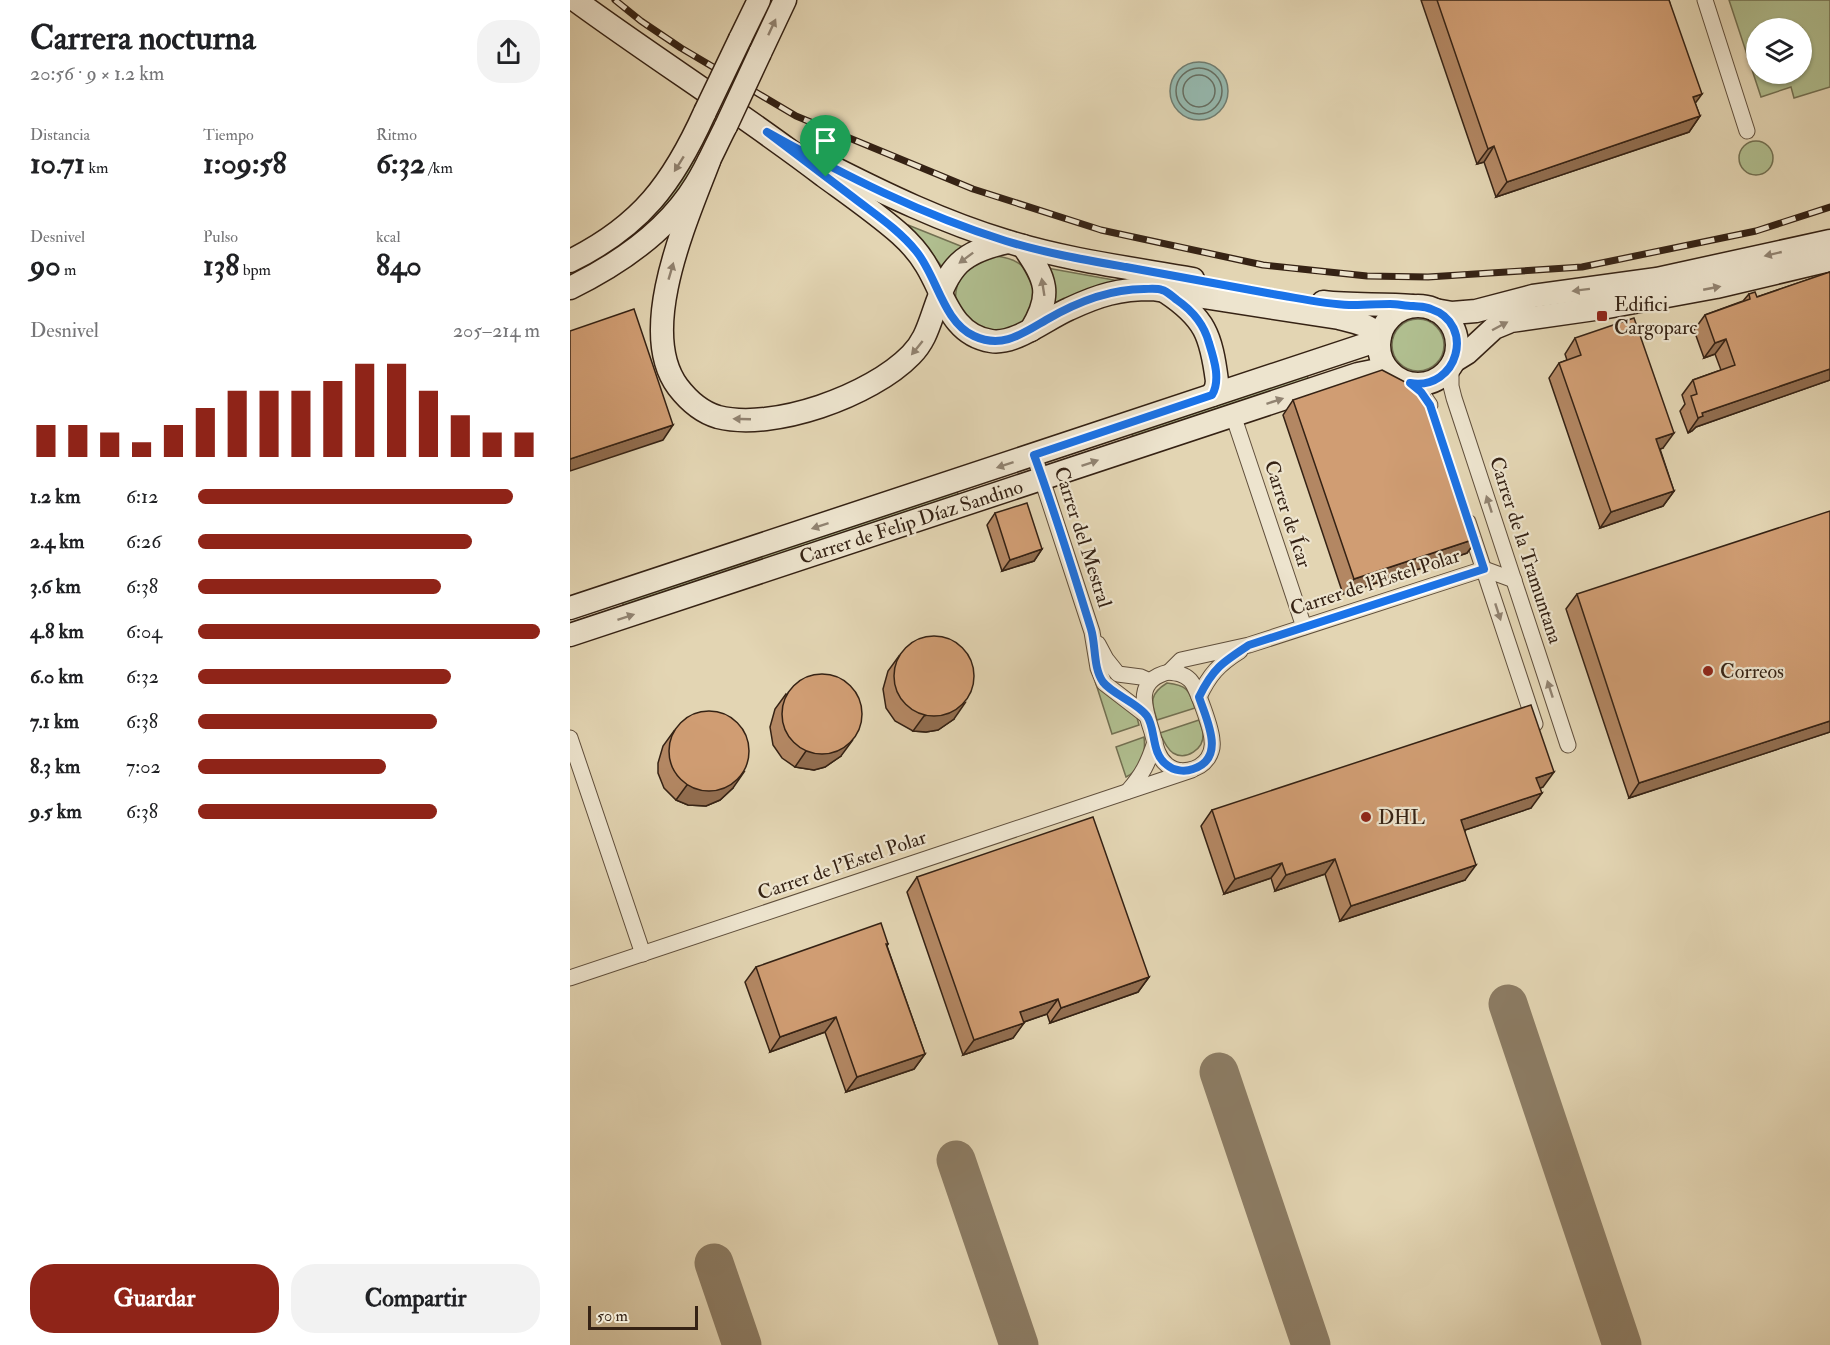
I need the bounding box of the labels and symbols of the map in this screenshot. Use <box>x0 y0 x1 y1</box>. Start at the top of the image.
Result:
one-way arrow <box>768 18 777 35</box>
pin <box>800 115 851 177</box>
one-way arrow <box>673 156 684 172</box>
one-way arrow <box>1763 250 1782 259</box>
one-way arrow <box>958 251 973 263</box>
one-way arrow <box>667 262 676 280</box>
one-way arrow <box>1038 277 1047 296</box>
one-way arrow <box>1703 283 1722 292</box>
one-way arrow <box>1572 286 1591 295</box>
place label: Edifici Cargoparc <box>1614 292 1697 341</box>
marker: Edifici Cargoparc <box>1595 309 1609 323</box>
one-way arrow <box>1492 321 1509 331</box>
one-way arrow <box>911 340 924 355</box>
one-way arrow <box>1266 396 1284 405</box>
one-way arrow <box>732 415 751 424</box>
street label: Carrer de la Tramuntana <box>1484 453 1568 647</box>
street label: Carrer de Ícar <box>1259 457 1318 571</box>
one-way arrow <box>1081 458 1099 467</box>
one-way arrow <box>996 460 1014 470</box>
street label: Carrer del Mestral <box>1048 463 1118 611</box>
street label: Carrer de Felip Díaz Sandino <box>796 474 1026 571</box>
one-way arrow <box>1483 495 1493 513</box>
one-way arrow <box>811 521 829 531</box>
street label: Carrer de l'Estel Polar <box>1287 543 1464 621</box>
one-way arrow <box>1494 603 1503 621</box>
one-way arrow <box>617 611 635 621</box>
place label: Correos <box>1720 659 1784 684</box>
marker: Correos <box>1701 664 1715 678</box>
one-way arrow <box>1545 680 1554 698</box>
place label: DHL <box>1378 805 1426 830</box>
marker: DHL <box>1359 810 1373 824</box>
street label: Carrer de l'Estel Polar <box>754 824 930 906</box>
scale bar <box>588 1303 698 1330</box>

